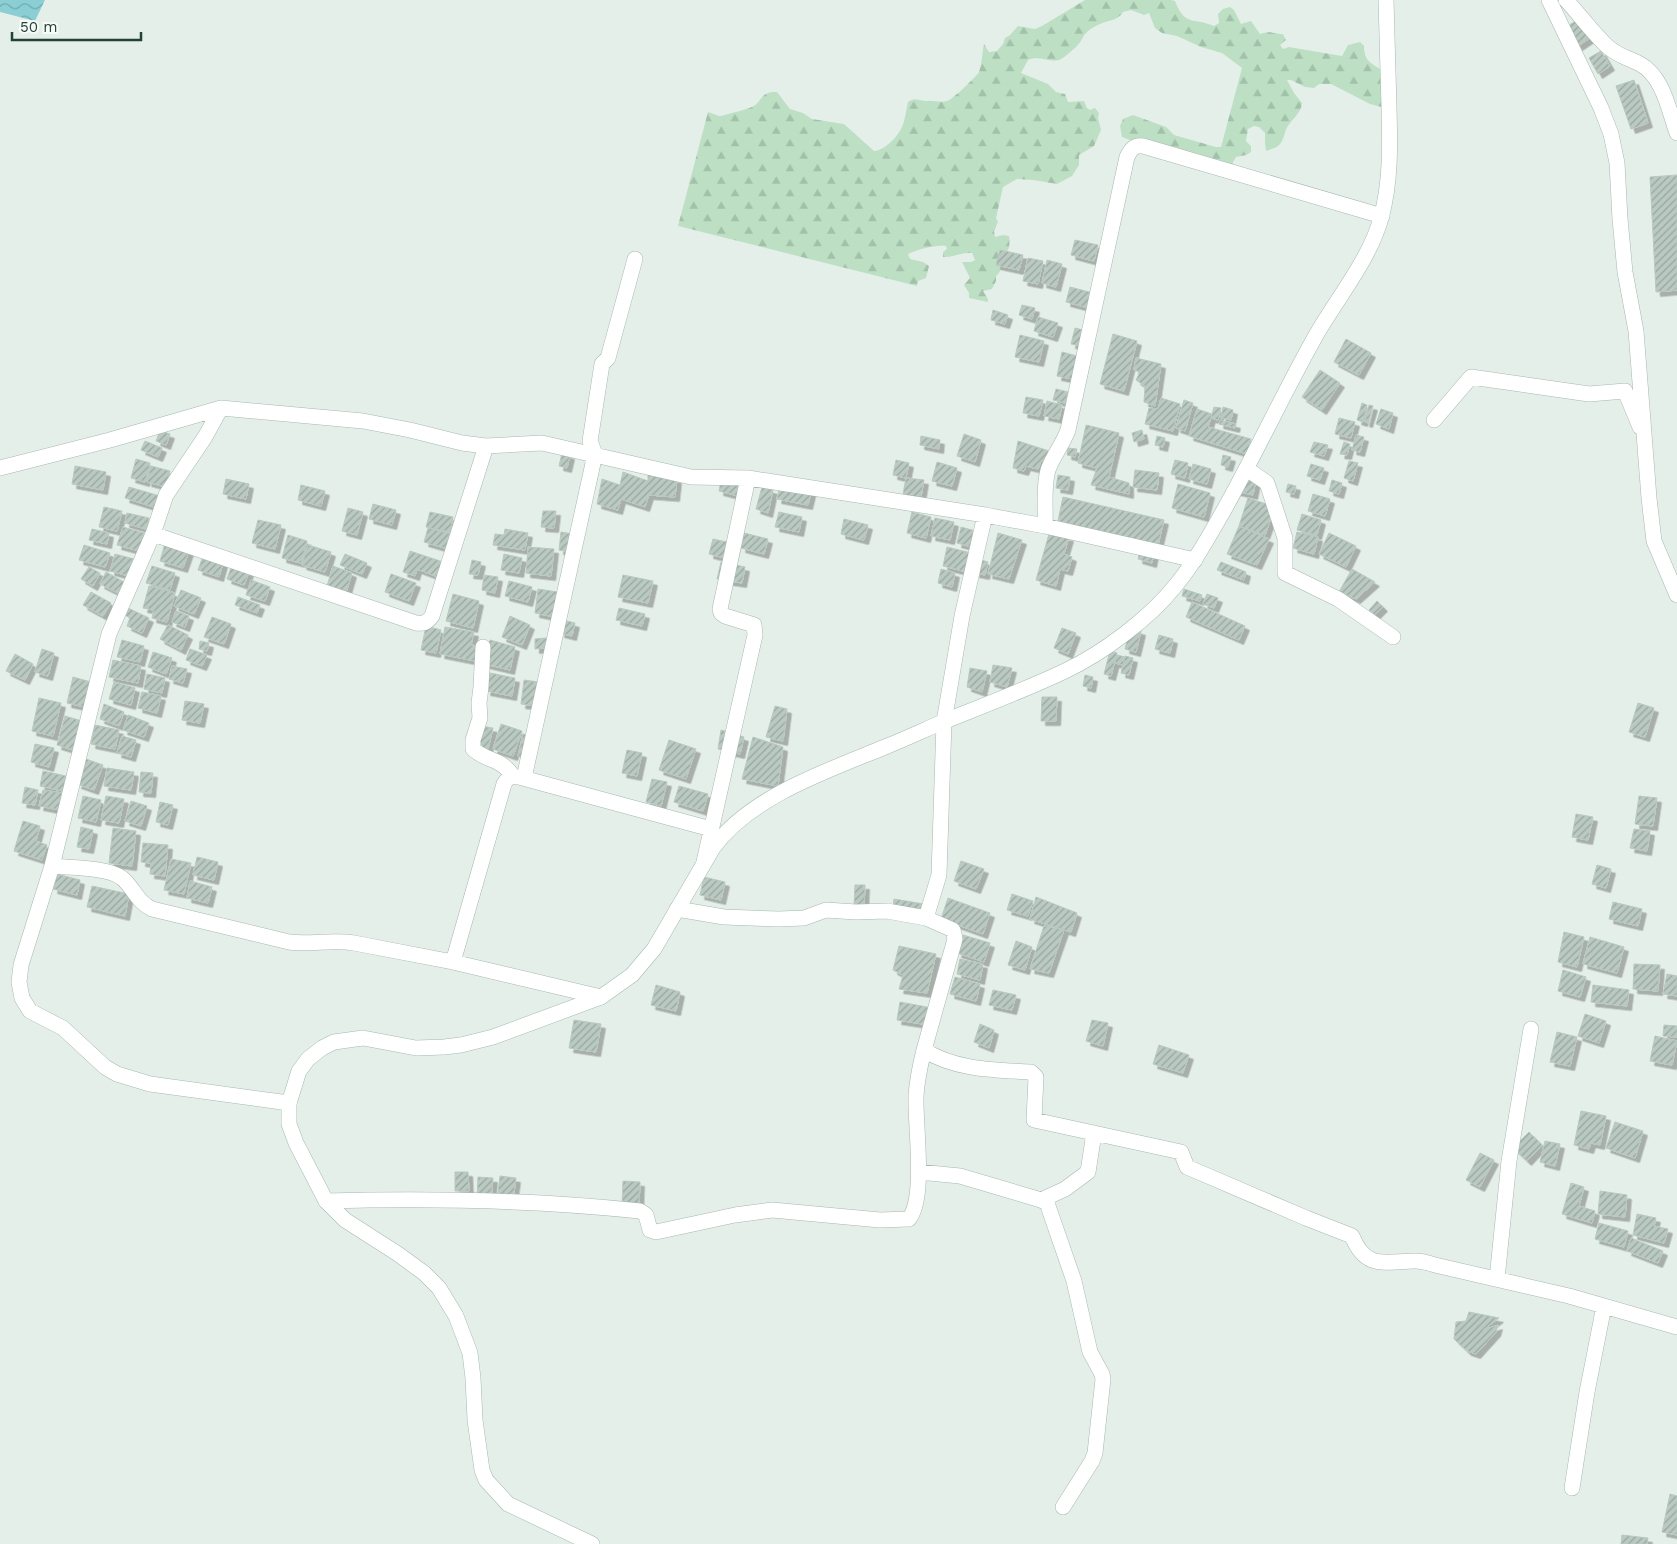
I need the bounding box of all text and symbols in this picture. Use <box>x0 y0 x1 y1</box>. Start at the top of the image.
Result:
scale bar <box>12 10 141 42</box>
text: 50 m <box>20 18 57 36</box>

